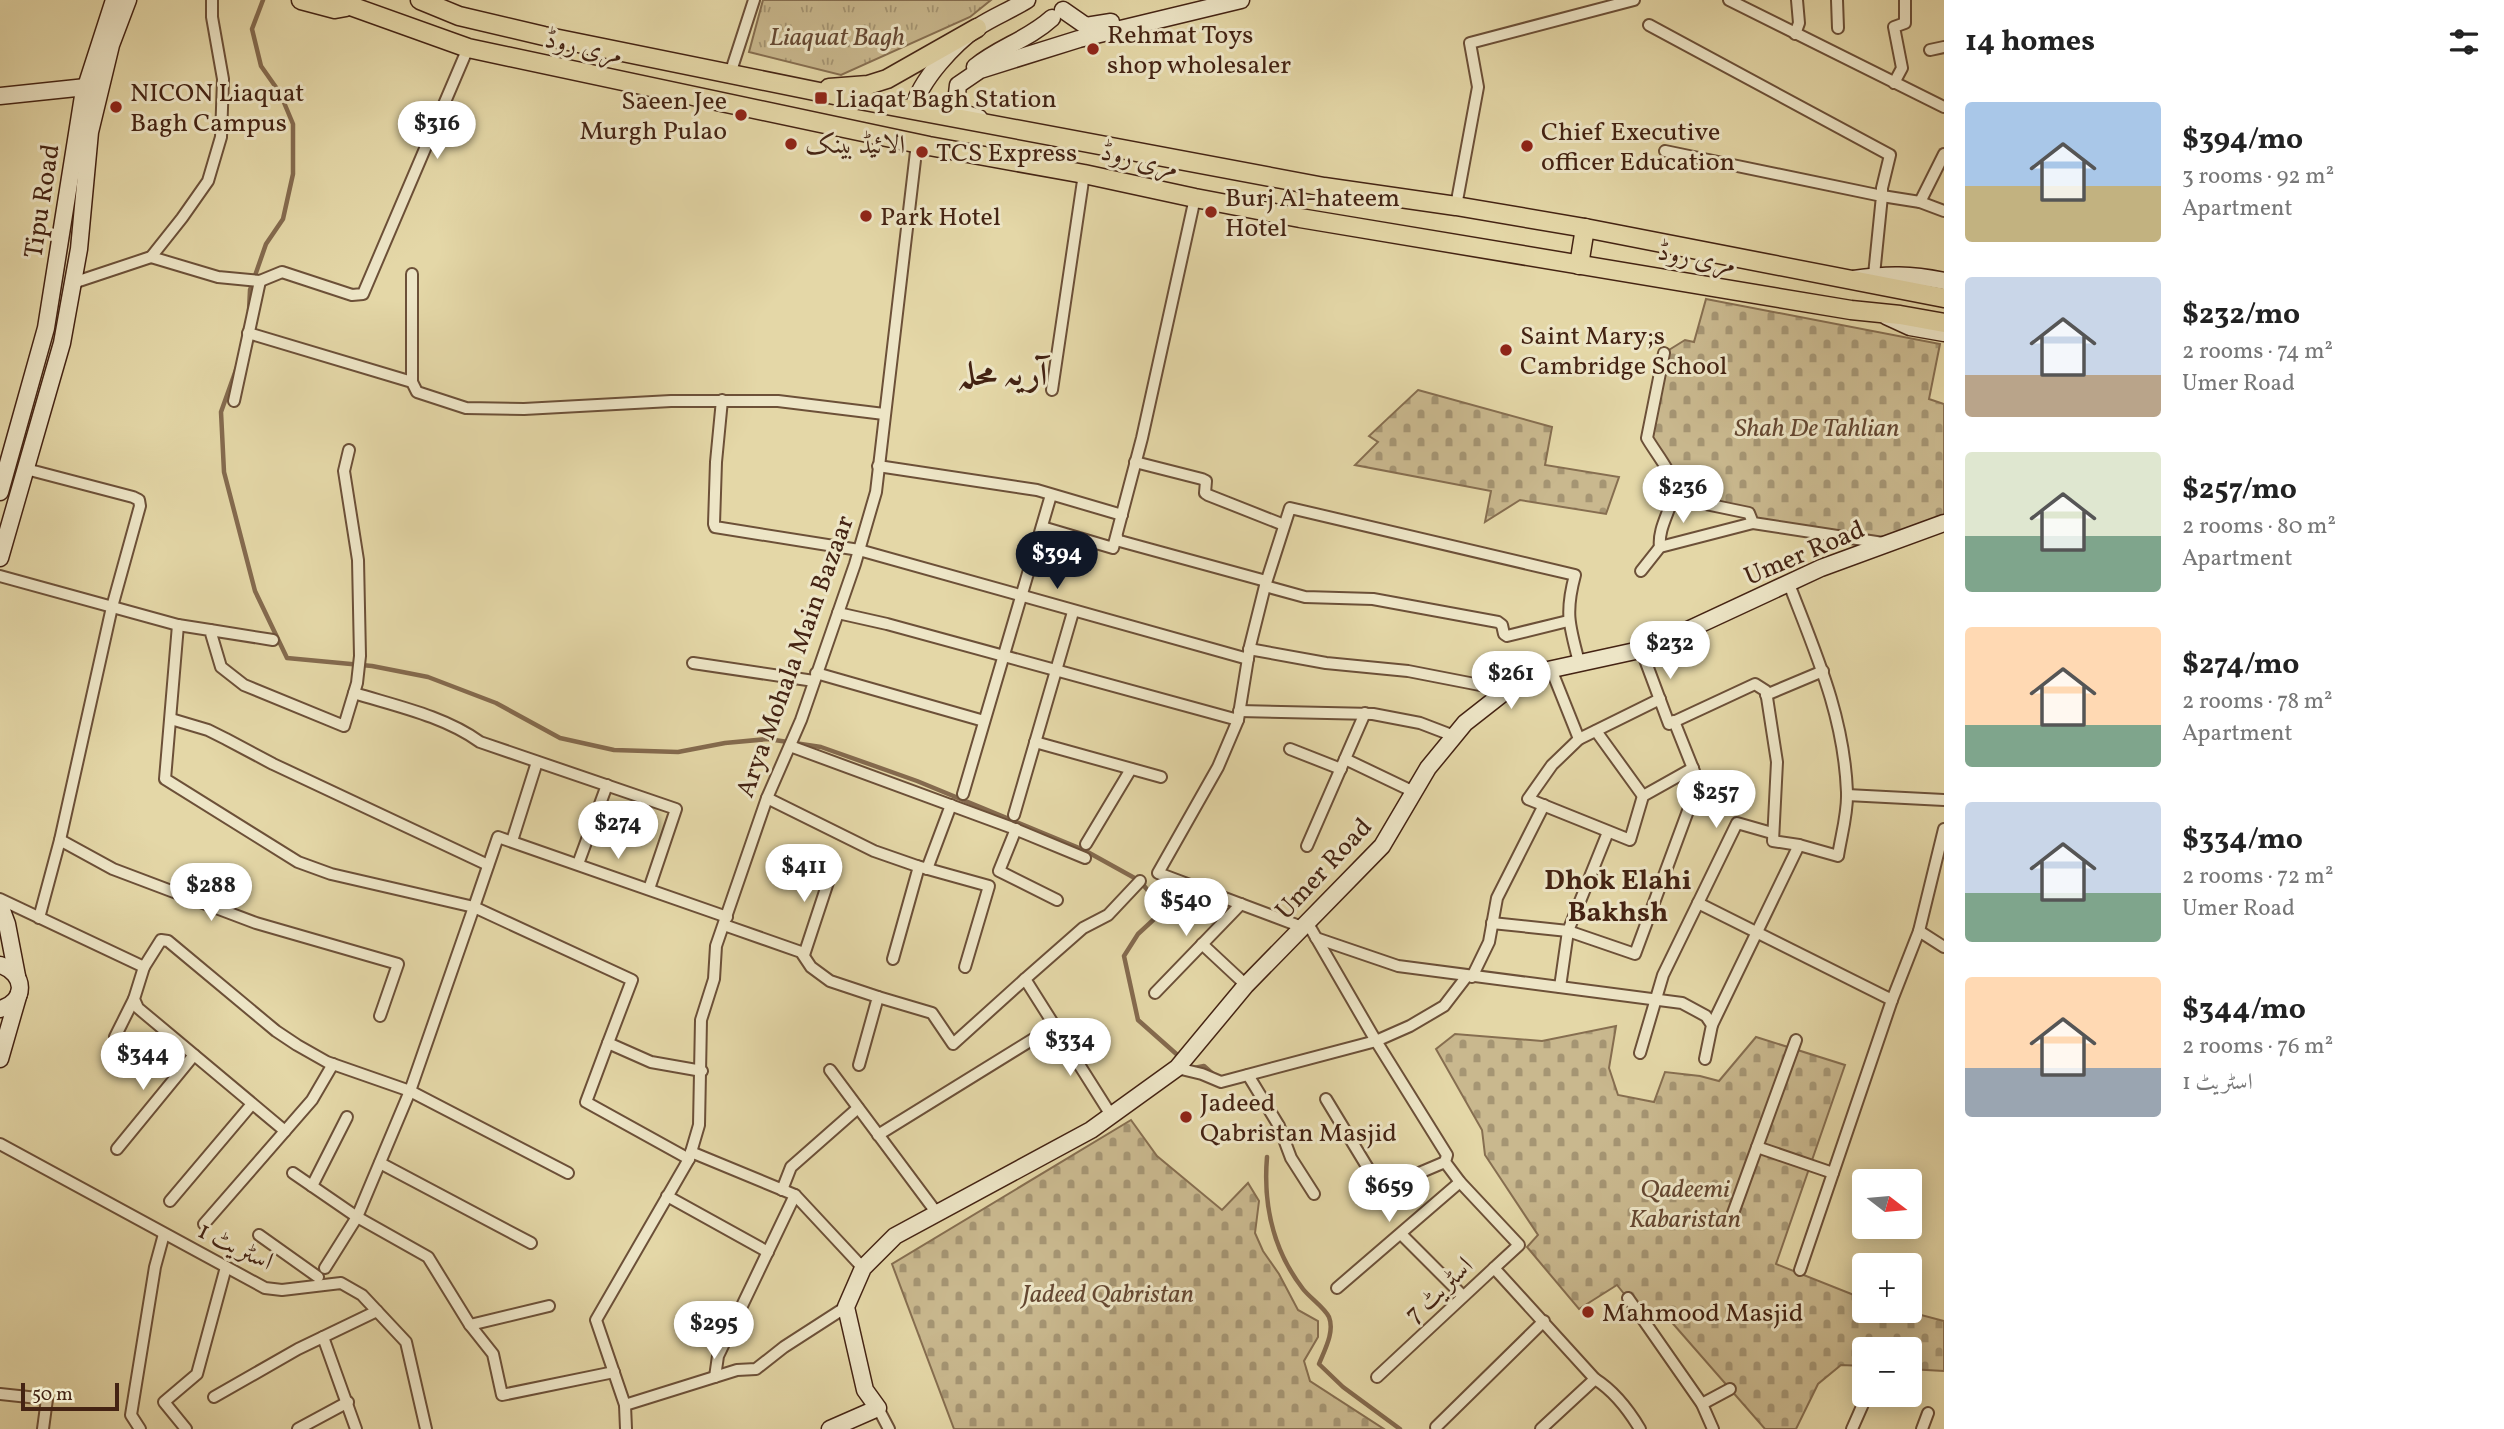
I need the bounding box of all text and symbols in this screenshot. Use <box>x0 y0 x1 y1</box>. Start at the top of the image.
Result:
place label: Rehmat Toys shop wholesaler <box>1107 18 1291 84</box>
park label: Liaquat Bagh <box>769 20 905 56</box>
text: 14 homes <box>1965 21 2095 63</box>
street label: مری روڈ <box>541 22 626 74</box>
icon: filters <box>2445 23 2483 61</box>
marker: Rehmat Toys shop wholesaler <box>1085 41 1101 57</box>
place label: NICON Liaquat Bagh Campus <box>130 76 304 142</box>
place label: Liaqat Bagh Station <box>835 82 1057 118</box>
place label: Saeen Jee Murgh Pulao <box>579 84 727 150</box>
marker: Liaqat Bagh Station <box>813 90 829 106</box>
marker: NICON Liaquat Bagh Campus <box>108 99 124 115</box>
pin: $316 <box>396 102 478 161</box>
marker: Saeen Jee Murgh Pulao <box>733 107 749 123</box>
text: $316 <box>414 108 460 140</box>
place label: Chief Executive officer Education <box>1541 115 1735 181</box>
text: $394/mo <box>2182 119 2303 161</box>
place label: الائیڈ بینک <box>805 128 905 164</box>
icon: home <box>2021 130 2105 214</box>
street label: مری روڈ <box>1097 135 1182 187</box>
marker: الائیڈ بینک <box>783 136 799 152</box>
place label: TCS Express <box>936 136 1077 172</box>
marker: Chief Executive officer Education <box>1519 138 1535 154</box>
street label: Tipu Road <box>16 142 70 261</box>
marker: TCS Express <box>914 144 930 160</box>
text: 3 rooms · 92 m² <box>2182 161 2334 193</box>
place label: Burj Al-hateem Hotel <box>1225 181 1400 247</box>
text: Apartment <box>2182 193 2293 225</box>
place label: Park Hotel <box>880 200 1001 236</box>
marker: Burj Al-hateem Hotel <box>1203 204 1219 220</box>
marker: Park Hotel <box>858 208 874 224</box>
street label: مری روڈ <box>1655 234 1739 284</box>
text: $232/mo <box>2182 294 2300 336</box>
icon: home <box>2021 305 2105 389</box>
place label: Saint Mary;s Cambridge School <box>1520 319 1727 385</box>
text: 2 rooms · 74 m² <box>2182 336 2333 368</box>
marker: Saint Mary;s Cambridge School <box>1498 342 1514 358</box>
district label: آریہ محلہ <box>957 354 1051 400</box>
text: Umer Road <box>2182 368 2295 400</box>
park label: Shah De Tahlian <box>1735 411 1899 447</box>
pin: $236 <box>1642 466 1724 525</box>
text: $257/mo <box>2182 469 2297 511</box>
text: $236 <box>1659 472 1707 504</box>
icon: home <box>2021 480 2105 564</box>
street label: Arya Mohala Main Bazaar <box>728 511 864 803</box>
text: 2 rooms · 80 m² <box>2182 511 2336 543</box>
street label: Umer Road <box>1739 512 1871 595</box>
pin: $394 <box>1016 532 1098 591</box>
text: $394 <box>1032 538 1082 570</box>
text: Apartment <box>2182 543 2293 575</box>
pin: $232 <box>1629 622 1711 681</box>
text: $232 <box>1646 628 1694 660</box>
text: $274/mo <box>2182 644 2300 686</box>
pin: $261 <box>1470 652 1552 711</box>
icon: home <box>2021 655 2105 739</box>
text: $261 <box>1488 658 1534 690</box>
text: 2 rooms · 78 m² <box>2182 686 2333 718</box>
text: Apartment <box>2182 718 2293 750</box>
pin: $257 <box>1675 770 1757 830</box>
text: $257 <box>1693 777 1739 809</box>
pin: $274 <box>577 802 659 861</box>
text: $274 <box>594 808 642 840</box>
street label: Umer Road <box>1268 810 1381 928</box>
text: $334/mo <box>2182 819 2303 861</box>
icon: home <box>2021 830 2105 914</box>
pin: $411 <box>763 844 845 904</box>
text: $411 <box>781 851 827 883</box>
text: 2 rooms · 72 m² <box>2182 861 2333 893</box>
district label: Dhok Elahi Bakhsh <box>1544 862 1692 933</box>
pin: $288 <box>170 864 252 923</box>
text: $288 <box>186 870 236 902</box>
pin: $540 <box>1145 878 1227 938</box>
text: $540 <box>1160 885 1212 917</box>
text: Umer Road <box>2182 893 2295 925</box>
text: $344/mo <box>2182 989 2306 1031</box>
icon: home <box>2021 1005 2105 1089</box>
pin: $334 <box>1029 1018 1111 1078</box>
text: $334 <box>1045 1025 1095 1057</box>
text: 2 rooms · 76 m² <box>2182 1031 2333 1063</box>
pin: $344 <box>102 1032 184 1092</box>
text: $344 <box>117 1039 169 1071</box>
text: اسٹریٹ 1 <box>2182 1067 2253 1099</box>
place label: Jadeed Qabristan Masjid <box>1200 1086 1397 1152</box>
marker: Jadeed Qabristan Masjid <box>1178 1109 1194 1125</box>
pin: $659 <box>1348 1164 1430 1224</box>
north arrow <box>1852 1169 1922 1239</box>
map controls <box>1852 1169 1922 1407</box>
text: $659 <box>1364 1171 1414 1203</box>
park label: Qadeemi Kabaristan <box>1629 1172 1741 1238</box>
street label: اسٹریٹ 1 <box>191 1213 279 1280</box>
street label: اسٹریٹ 7 <box>1397 1249 1482 1332</box>
button: + <box>1852 1253 1922 1323</box>
park label: Jadeed Qabristan <box>1019 1277 1194 1313</box>
place label: Mahmood Masjid <box>1602 1296 1803 1332</box>
pin: $295 <box>673 1302 755 1361</box>
marker: Mahmood Masjid <box>1580 1304 1596 1320</box>
text: $295 <box>690 1308 738 1340</box>
button: − <box>1852 1337 1922 1407</box>
scale bar <box>21 1380 119 1412</box>
text: 50 m <box>32 1382 73 1408</box>

